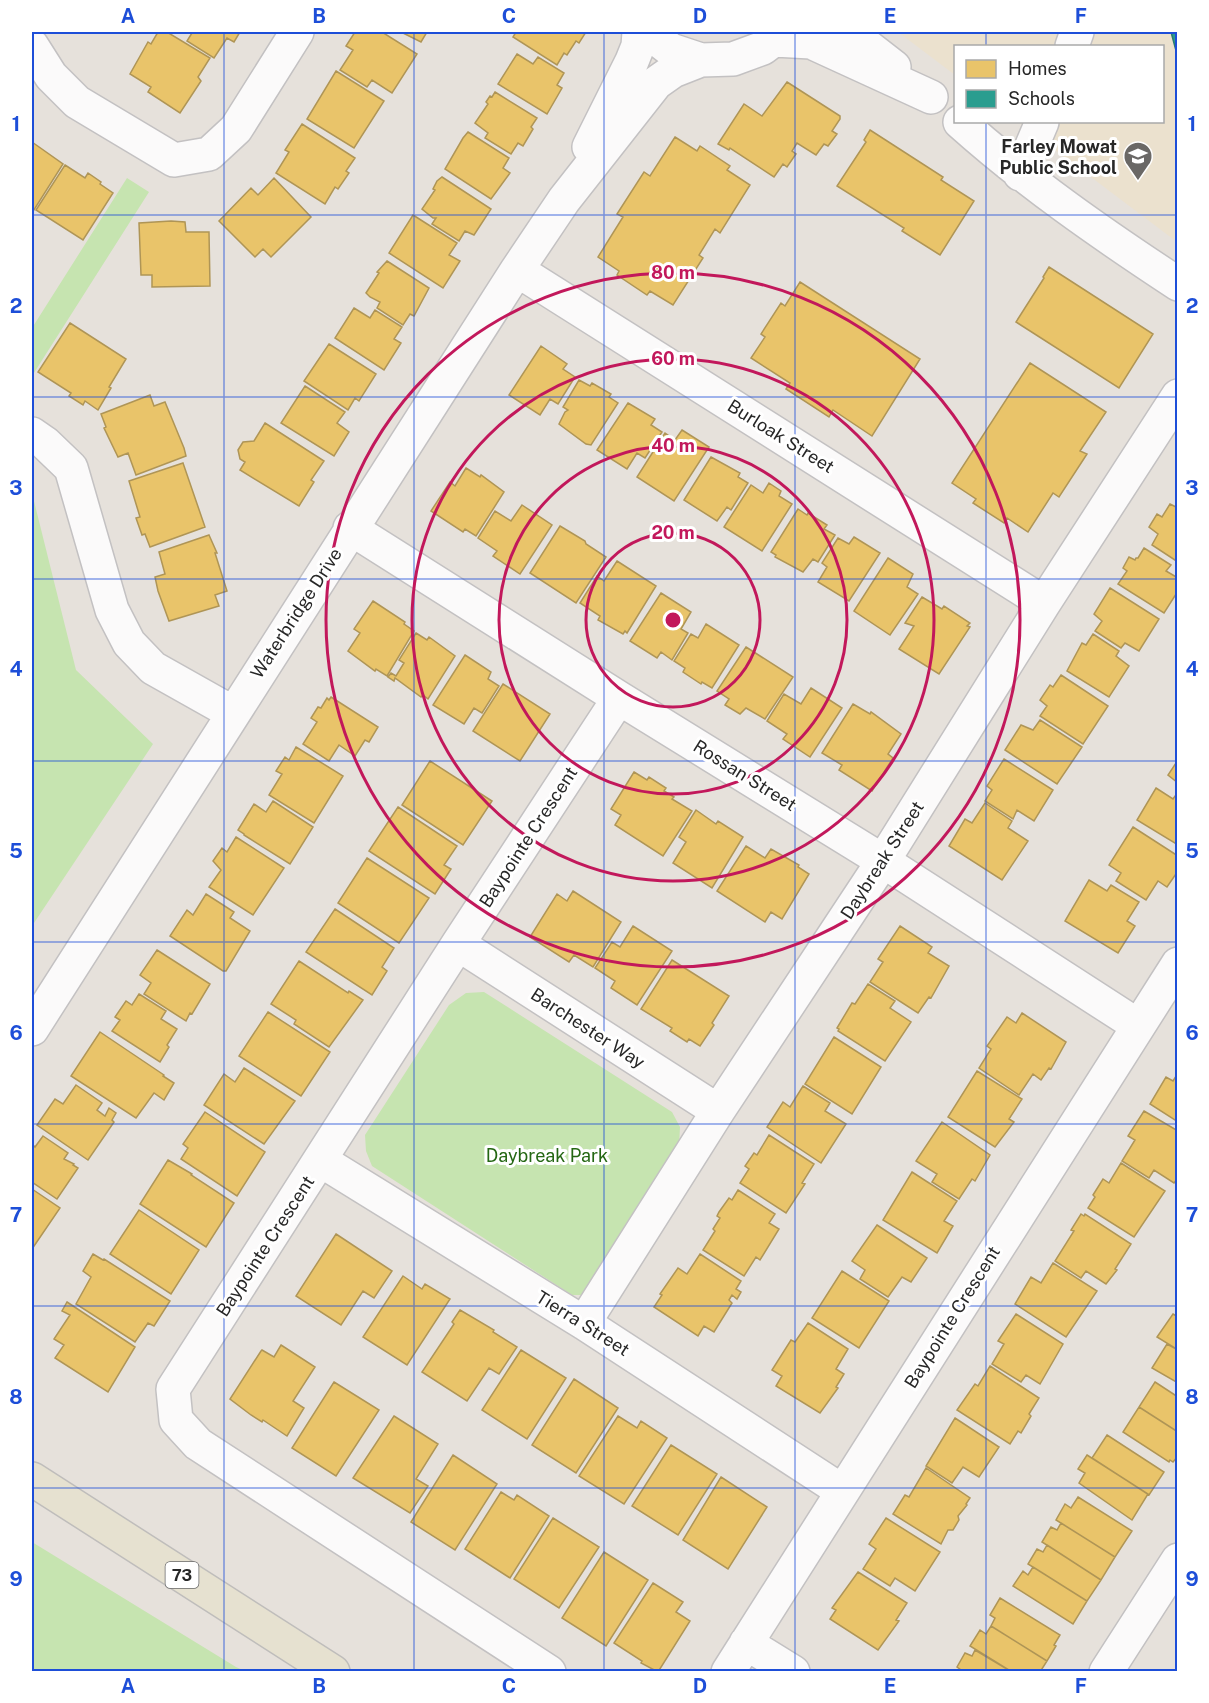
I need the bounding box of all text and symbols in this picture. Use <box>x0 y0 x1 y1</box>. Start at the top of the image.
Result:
text: A <box>121 4 135 28</box>
text: B <box>312 4 326 28</box>
text: C <box>502 4 516 28</box>
text: D <box>693 4 707 28</box>
text: E <box>884 4 896 28</box>
text: F <box>1075 4 1087 28</box>
legend <box>954 45 1164 123</box>
text: Homes <box>1008 58 1067 79</box>
text: Schools <box>1008 88 1075 109</box>
text: 1 <box>12 112 20 136</box>
text: 1 <box>1188 112 1196 136</box>
place label: Farley Mowat Public School <box>1000 136 1117 178</box>
school or university icon: Farley Mowat Public School <box>1122 140 1154 182</box>
text: 80 m <box>651 262 695 283</box>
text: 2 <box>10 294 22 318</box>
text: 2 <box>1186 294 1198 318</box>
text: 60 m <box>651 348 695 369</box>
street label: Burloak Street <box>724 395 838 477</box>
text: 40 m <box>651 435 695 456</box>
text: 3 <box>9 476 23 500</box>
text: 3 <box>1185 476 1199 500</box>
text: 20 m <box>651 522 695 543</box>
street label: Waterbridge Drive <box>246 544 346 682</box>
centre of rings <box>663 610 683 630</box>
text: 4 <box>9 657 23 681</box>
text: 4 <box>1185 657 1199 681</box>
street label: Rossan Street <box>690 735 800 815</box>
street label: Baypointe Crescent <box>475 763 581 911</box>
street label: Daybreak Street <box>836 797 928 923</box>
text: 5 <box>9 839 23 863</box>
text: 5 <box>1185 839 1199 863</box>
street label: Barchester Way <box>527 983 649 1073</box>
text: 6 <box>9 1021 23 1045</box>
text: 6 <box>1185 1021 1199 1045</box>
park label: Daybreak Park <box>486 1145 608 1166</box>
street label: Baypointe Crescent <box>212 1172 318 1320</box>
text: 7 <box>10 1203 22 1227</box>
text: 7 <box>1186 1203 1198 1227</box>
street label: Baypointe Crescent <box>900 1242 1004 1392</box>
street label: Tierra Street <box>532 1286 634 1360</box>
text: 8 <box>9 1385 23 1409</box>
text: 8 <box>1185 1385 1199 1409</box>
road number: 73 <box>166 1562 198 1588</box>
text: 9 <box>9 1567 23 1591</box>
text: 9 <box>1185 1567 1199 1591</box>
text: A <box>121 1674 135 1698</box>
text: B <box>312 1674 326 1698</box>
text: C <box>502 1674 516 1698</box>
text: D <box>693 1674 707 1698</box>
text: E <box>884 1674 896 1698</box>
text: F <box>1075 1674 1087 1698</box>

